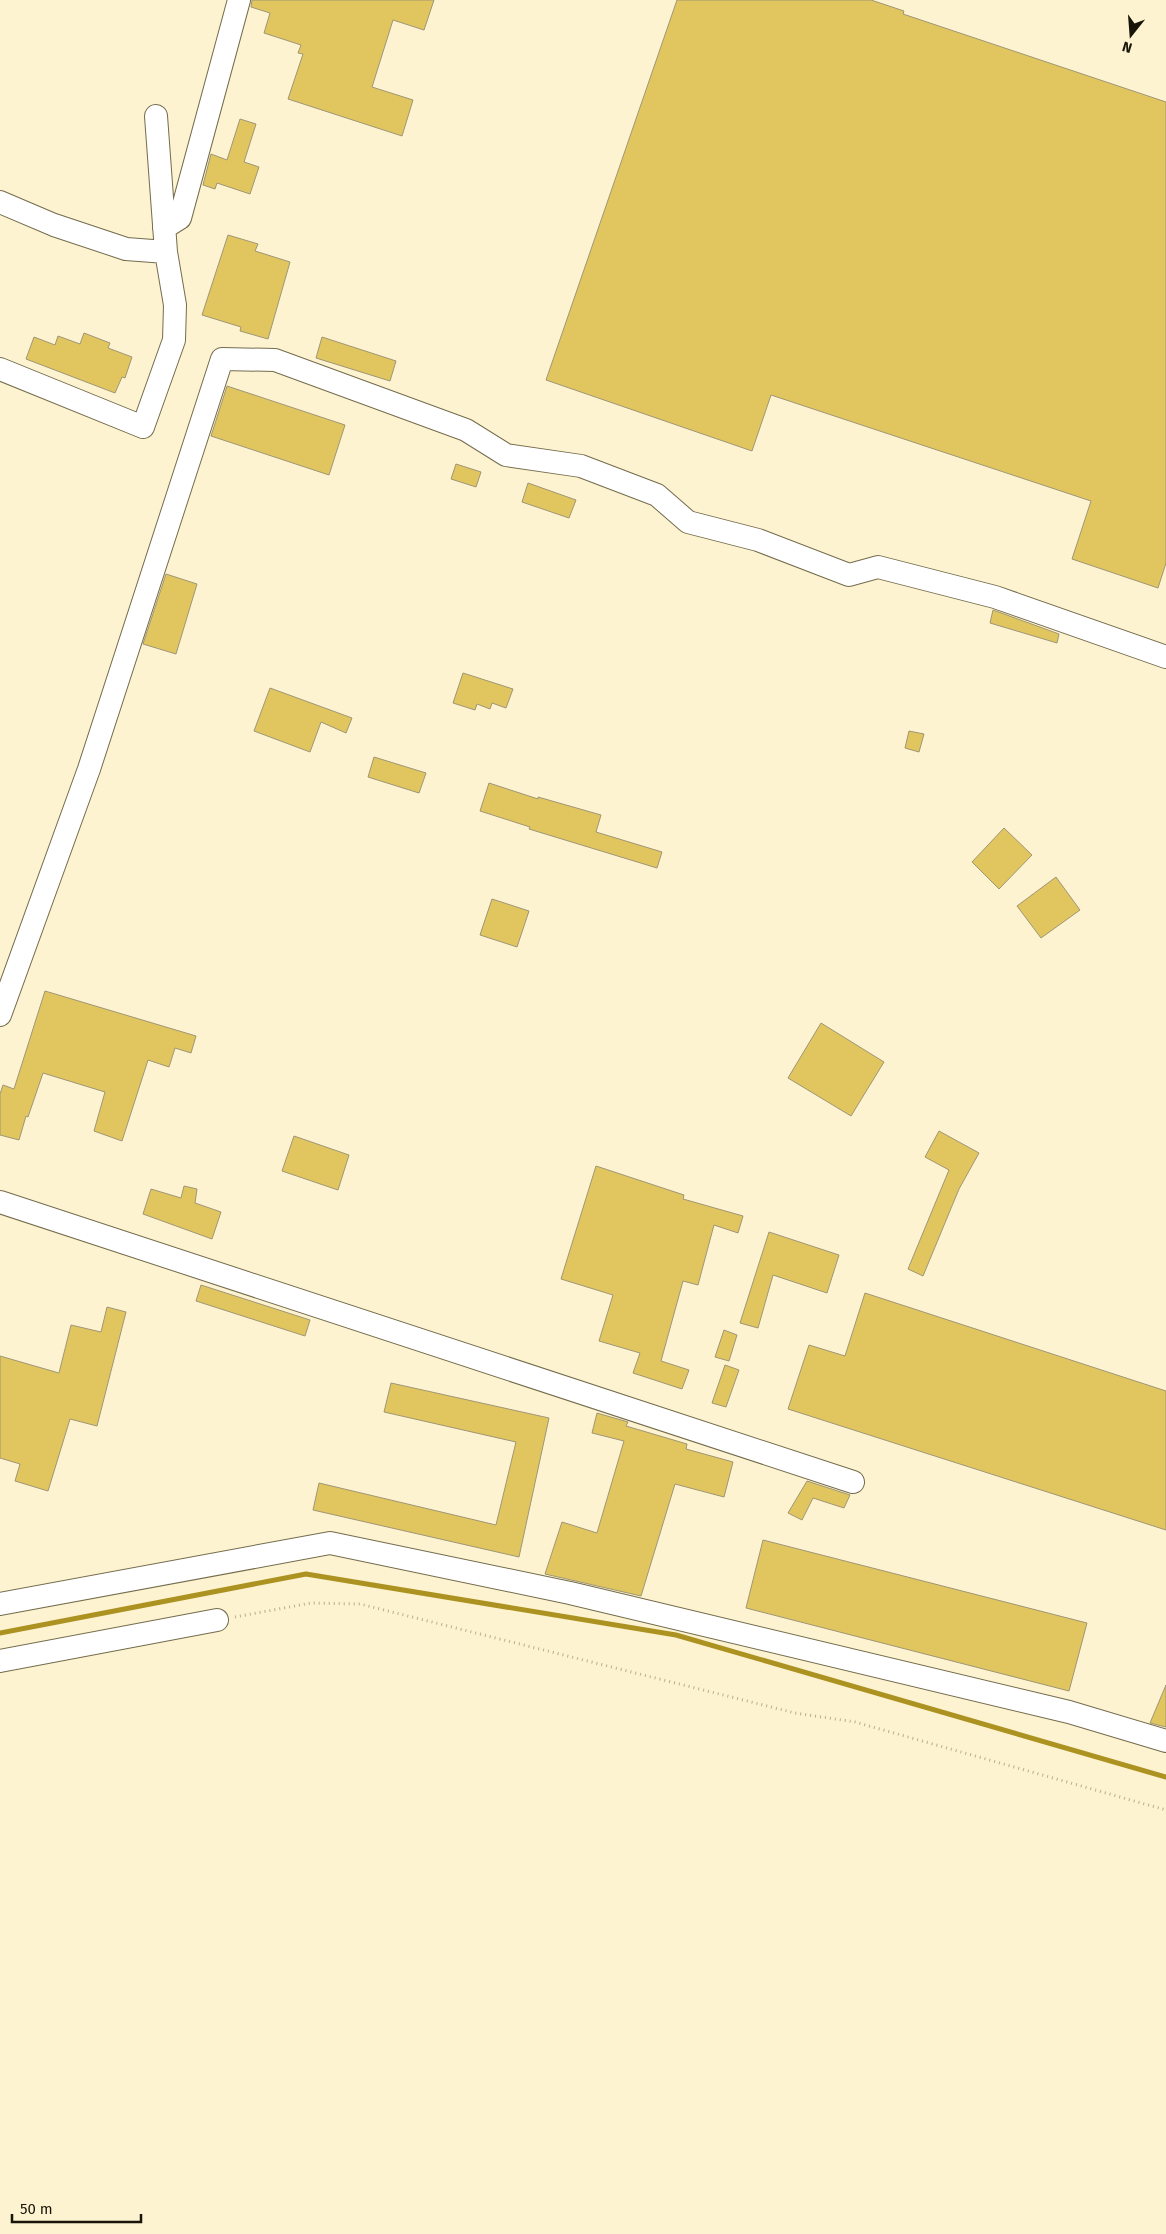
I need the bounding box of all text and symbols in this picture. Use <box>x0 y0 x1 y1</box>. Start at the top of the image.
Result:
north arrow <box>1106 10 1156 60</box>
text: N <box>1120 37 1134 56</box>
scale bar <box>12 2192 141 2224</box>
text: 50 m <box>20 2200 53 2218</box>

